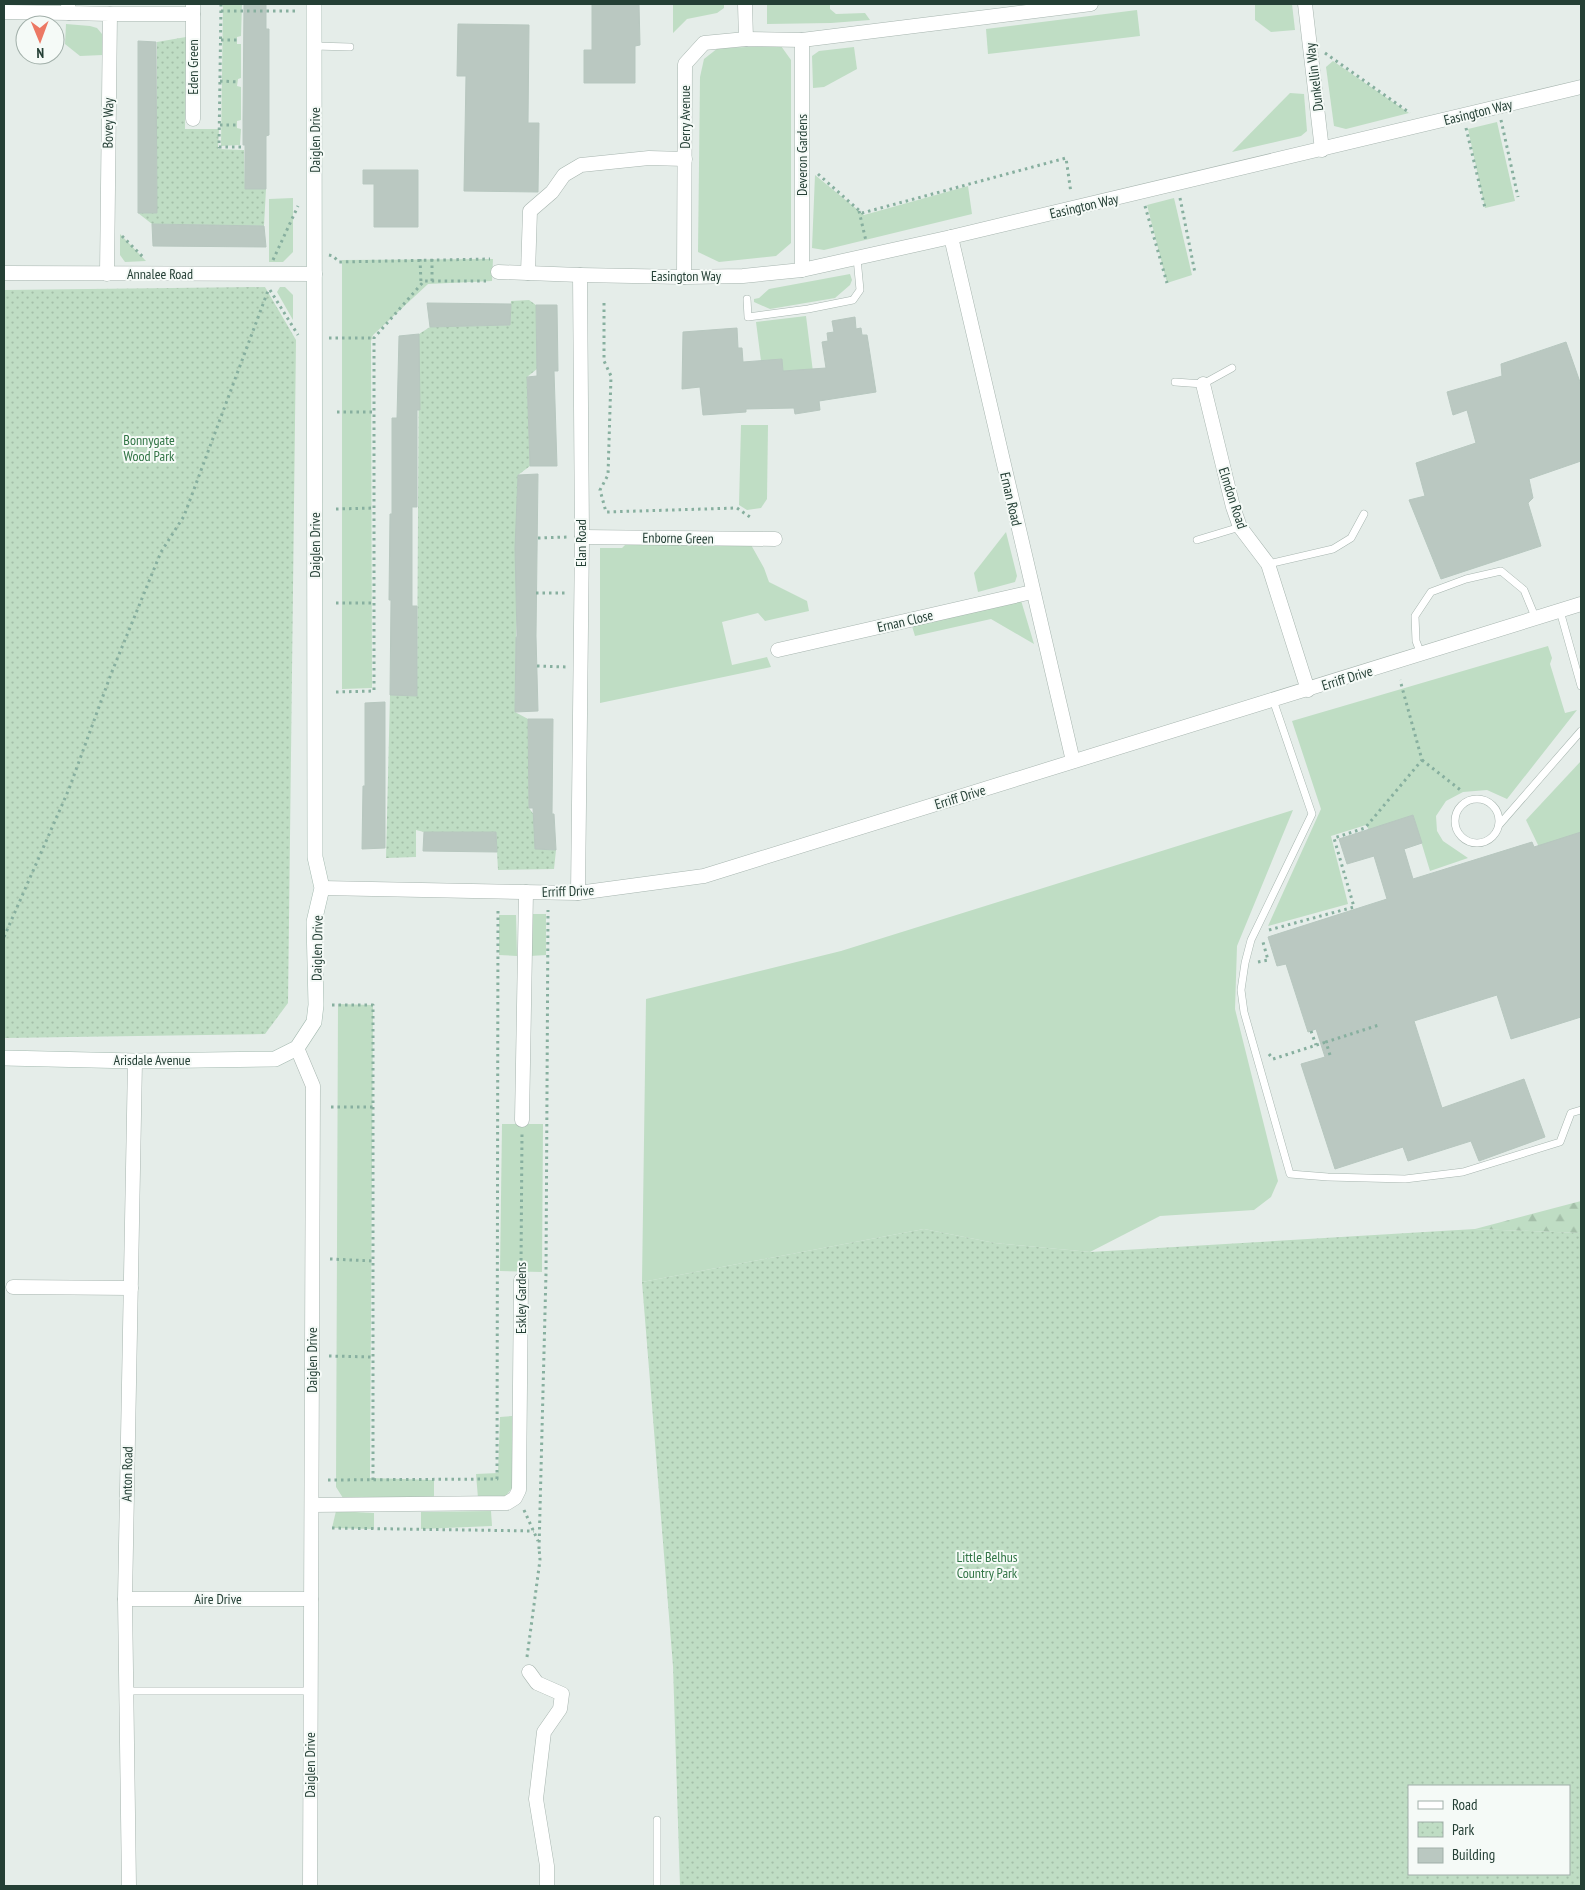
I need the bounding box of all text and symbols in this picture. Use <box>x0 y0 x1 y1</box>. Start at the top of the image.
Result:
north arrow <box>15 15 65 65</box>
street label: Eden Green <box>184 39 202 95</box>
street label: Dunkellin Way <box>1301 41 1327 112</box>
text: N <box>36 44 44 62</box>
street label: Derry Avenue <box>676 85 694 149</box>
street label: Easington Way <box>1442 95 1515 129</box>
street label: Bovey Way <box>99 97 117 149</box>
street label: Daiglen Drive <box>306 107 324 173</box>
street label: Deveron Gardens <box>793 114 811 196</box>
street label: Easington Way <box>1048 189 1121 223</box>
street label: Annalee Road <box>127 265 193 283</box>
street label: Easington Way <box>651 267 722 285</box>
park label: Bonnygate Wood Park <box>123 431 175 465</box>
street label: Elmdon Road <box>1215 465 1251 531</box>
street label: Ernan Road <box>996 470 1026 528</box>
street label: Daiglen Drive <box>306 512 324 578</box>
street label: Elan Road <box>572 519 590 567</box>
street label: Enborne Green <box>642 528 714 548</box>
street label: Ernan Close <box>875 606 935 636</box>
street label: Erriff Drive <box>1319 662 1375 694</box>
street label: Erriff Drive <box>932 781 988 813</box>
street label: Erriff Drive <box>542 881 595 901</box>
street label: Daiglen Drive <box>307 915 327 981</box>
street label: Arisdale Avenue <box>114 1051 191 1069</box>
street label: Eskley Gardens <box>512 1262 530 1334</box>
street label: Daiglen Drive <box>303 1327 321 1393</box>
street label: Anton Road <box>118 1446 136 1502</box>
park label: Little Belhus Country Park <box>956 1548 1018 1582</box>
street label: Aire Drive <box>194 1590 242 1608</box>
street label: Daiglen Drive <box>301 1732 319 1798</box>
legend <box>1408 1785 1570 1875</box>
text: Road <box>1452 1795 1478 1814</box>
text: Park <box>1452 1820 1474 1839</box>
text: Building <box>1452 1845 1495 1864</box>

